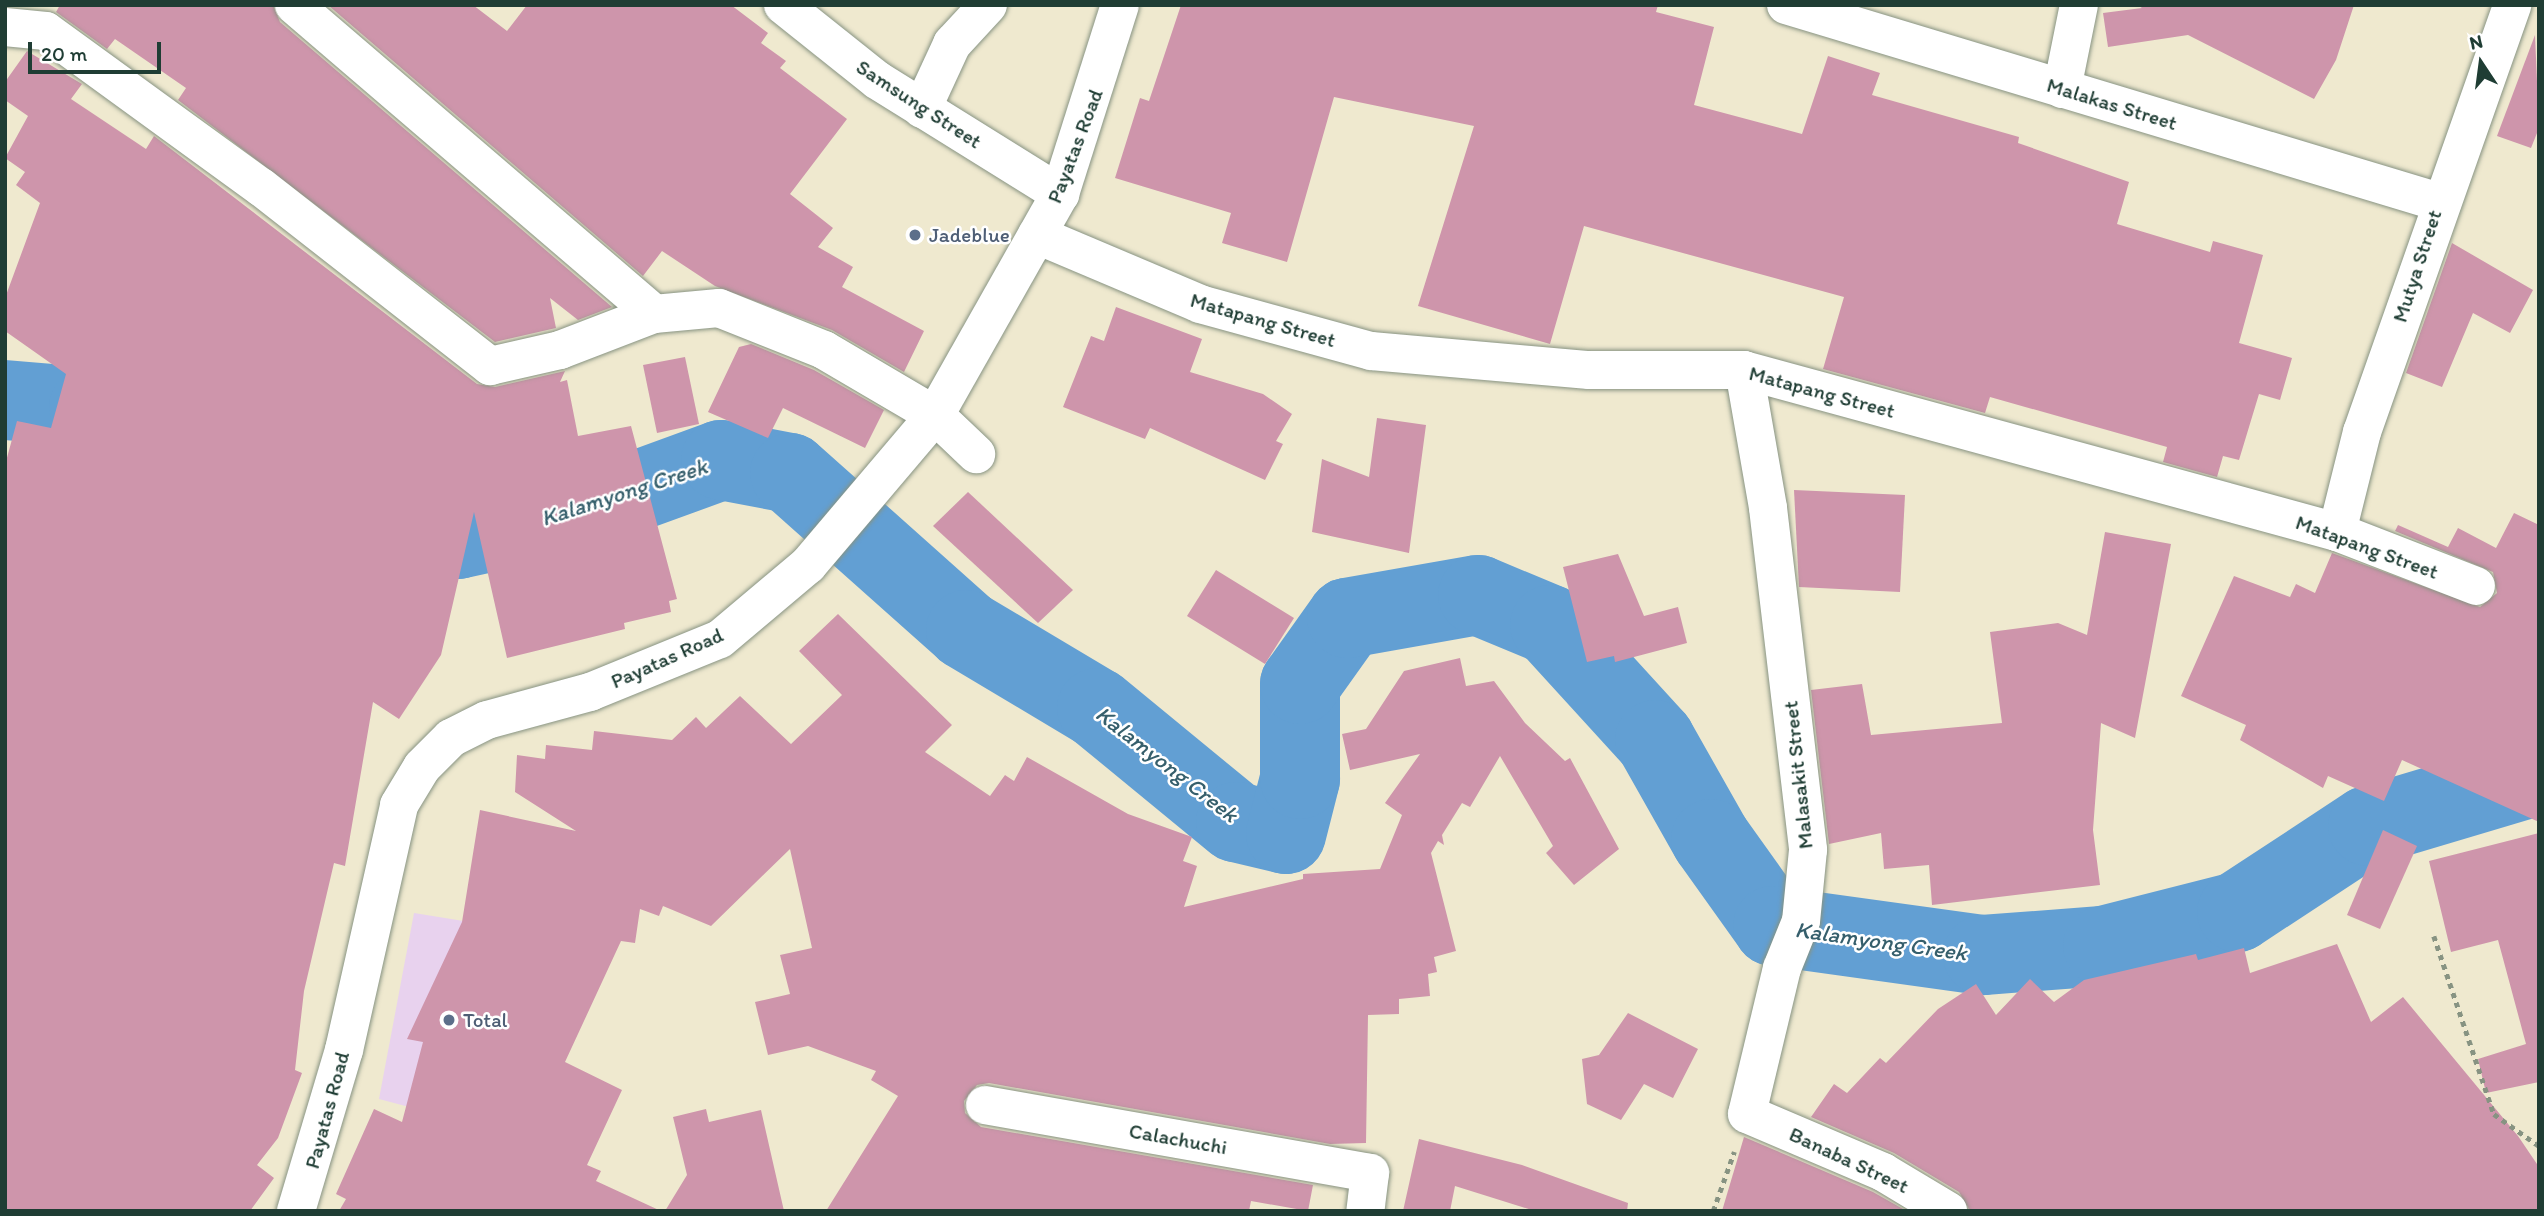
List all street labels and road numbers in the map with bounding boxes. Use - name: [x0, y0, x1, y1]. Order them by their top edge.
- street label: Samsung Street: [852, 54, 986, 154]
- street label: Malakas Street: [2044, 72, 2180, 136]
- street label: Payatas Road: [1042, 85, 1108, 207]
- street label: Mutya Street: [2387, 207, 2447, 325]
- street label: Matapang Street: [1188, 287, 1338, 353]
- street label: Matapang Street: [1746, 360, 1898, 424]
- street label: Matapang Street: [2292, 510, 2442, 584]
- street label: Payatas Road: [607, 622, 727, 694]
- street label: Malasakit Street: [1778, 700, 1818, 850]
- street label: Payatas Road: [299, 1049, 355, 1171]
- street label: Calachuchi: [1127, 1118, 1229, 1160]
- street label: Banaba Street: [1785, 1121, 1913, 1199]

